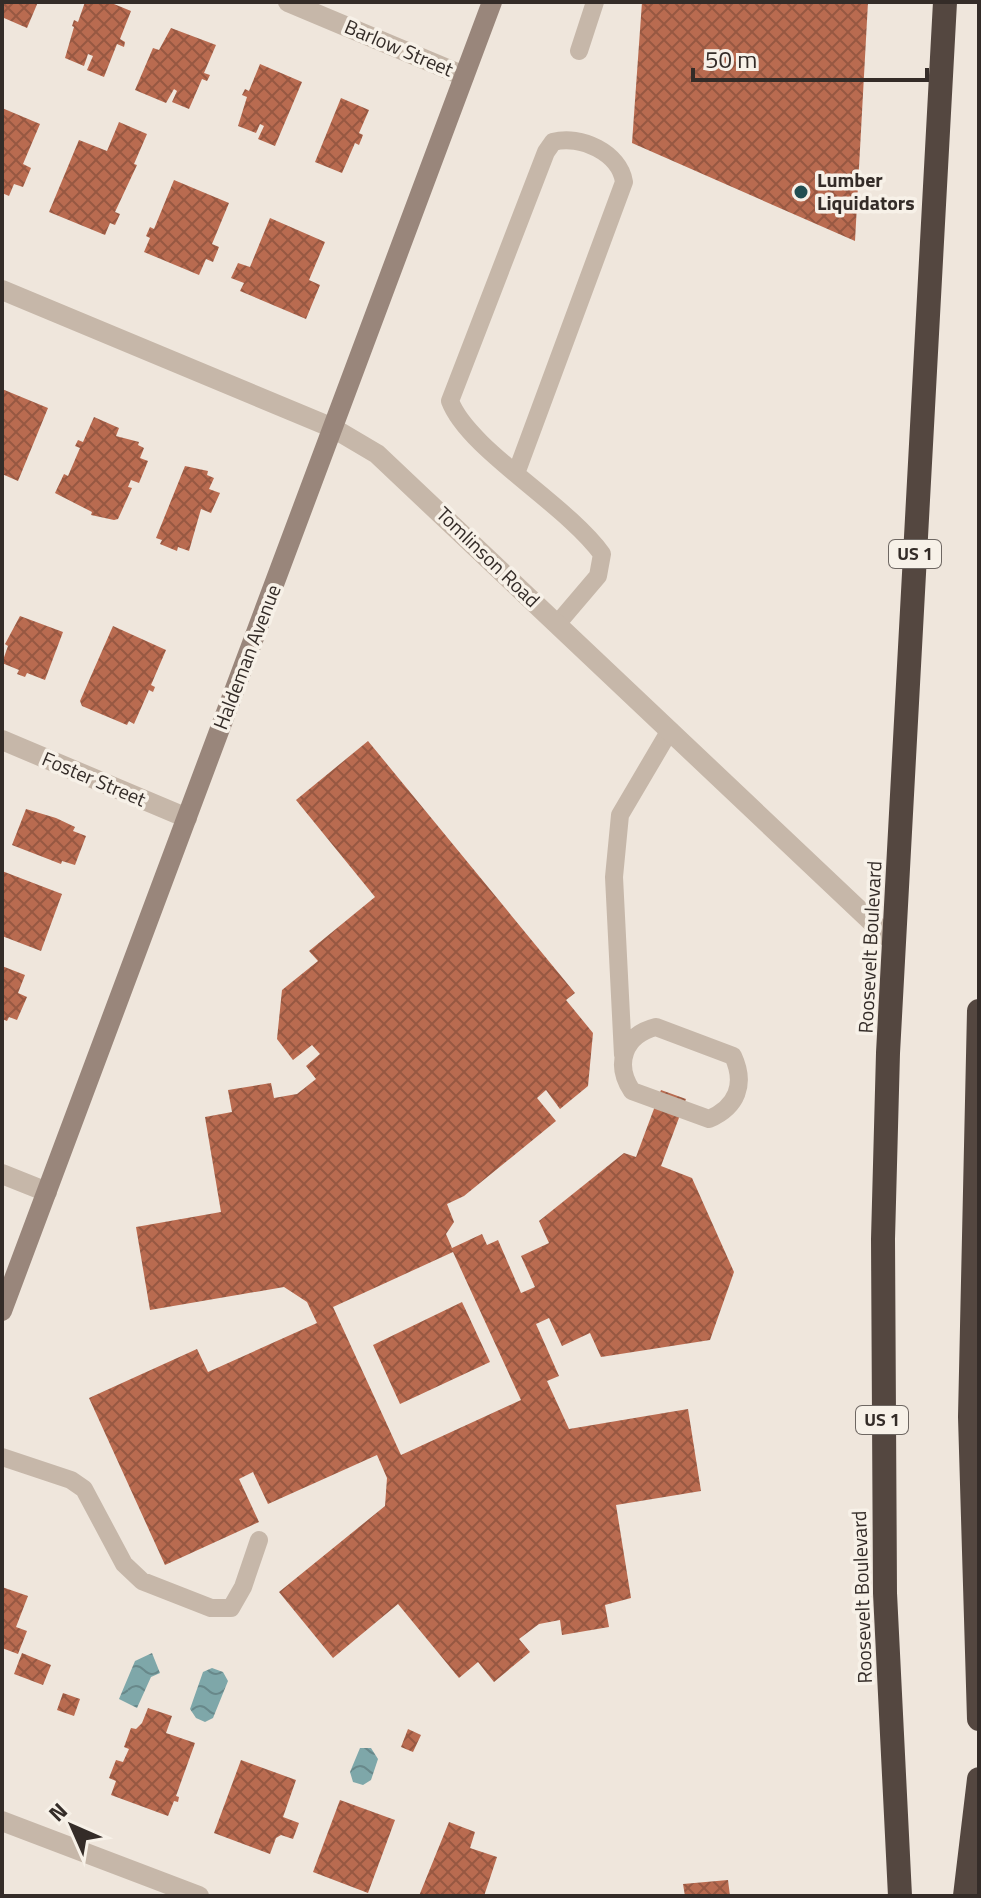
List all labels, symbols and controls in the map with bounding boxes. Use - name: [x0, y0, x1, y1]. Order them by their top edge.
- street label: Barlow Street: [340, 11, 458, 84]
- scale bar: [693, 32, 927, 82]
- text: 50 m: [705, 41, 757, 77]
- place label: Lumber Liquidators: [817, 164, 915, 218]
- marker: Lumber Liquidators: [792, 183, 810, 201]
- street label: Tomlinson Road: [429, 499, 547, 614]
- road number: US 1: [889, 540, 941, 568]
- street label: Haldeman Avenue: [205, 580, 288, 734]
- street label: Foster Street: [37, 743, 151, 814]
- street label: Roosevelt Boulevard: [849, 860, 890, 1034]
- road number: US 1: [856, 1406, 908, 1434]
- street label: Roosevelt Boulevard: [843, 1510, 880, 1684]
- north arrow: [32, 1786, 112, 1866]
- text: N: [40, 1794, 75, 1829]

